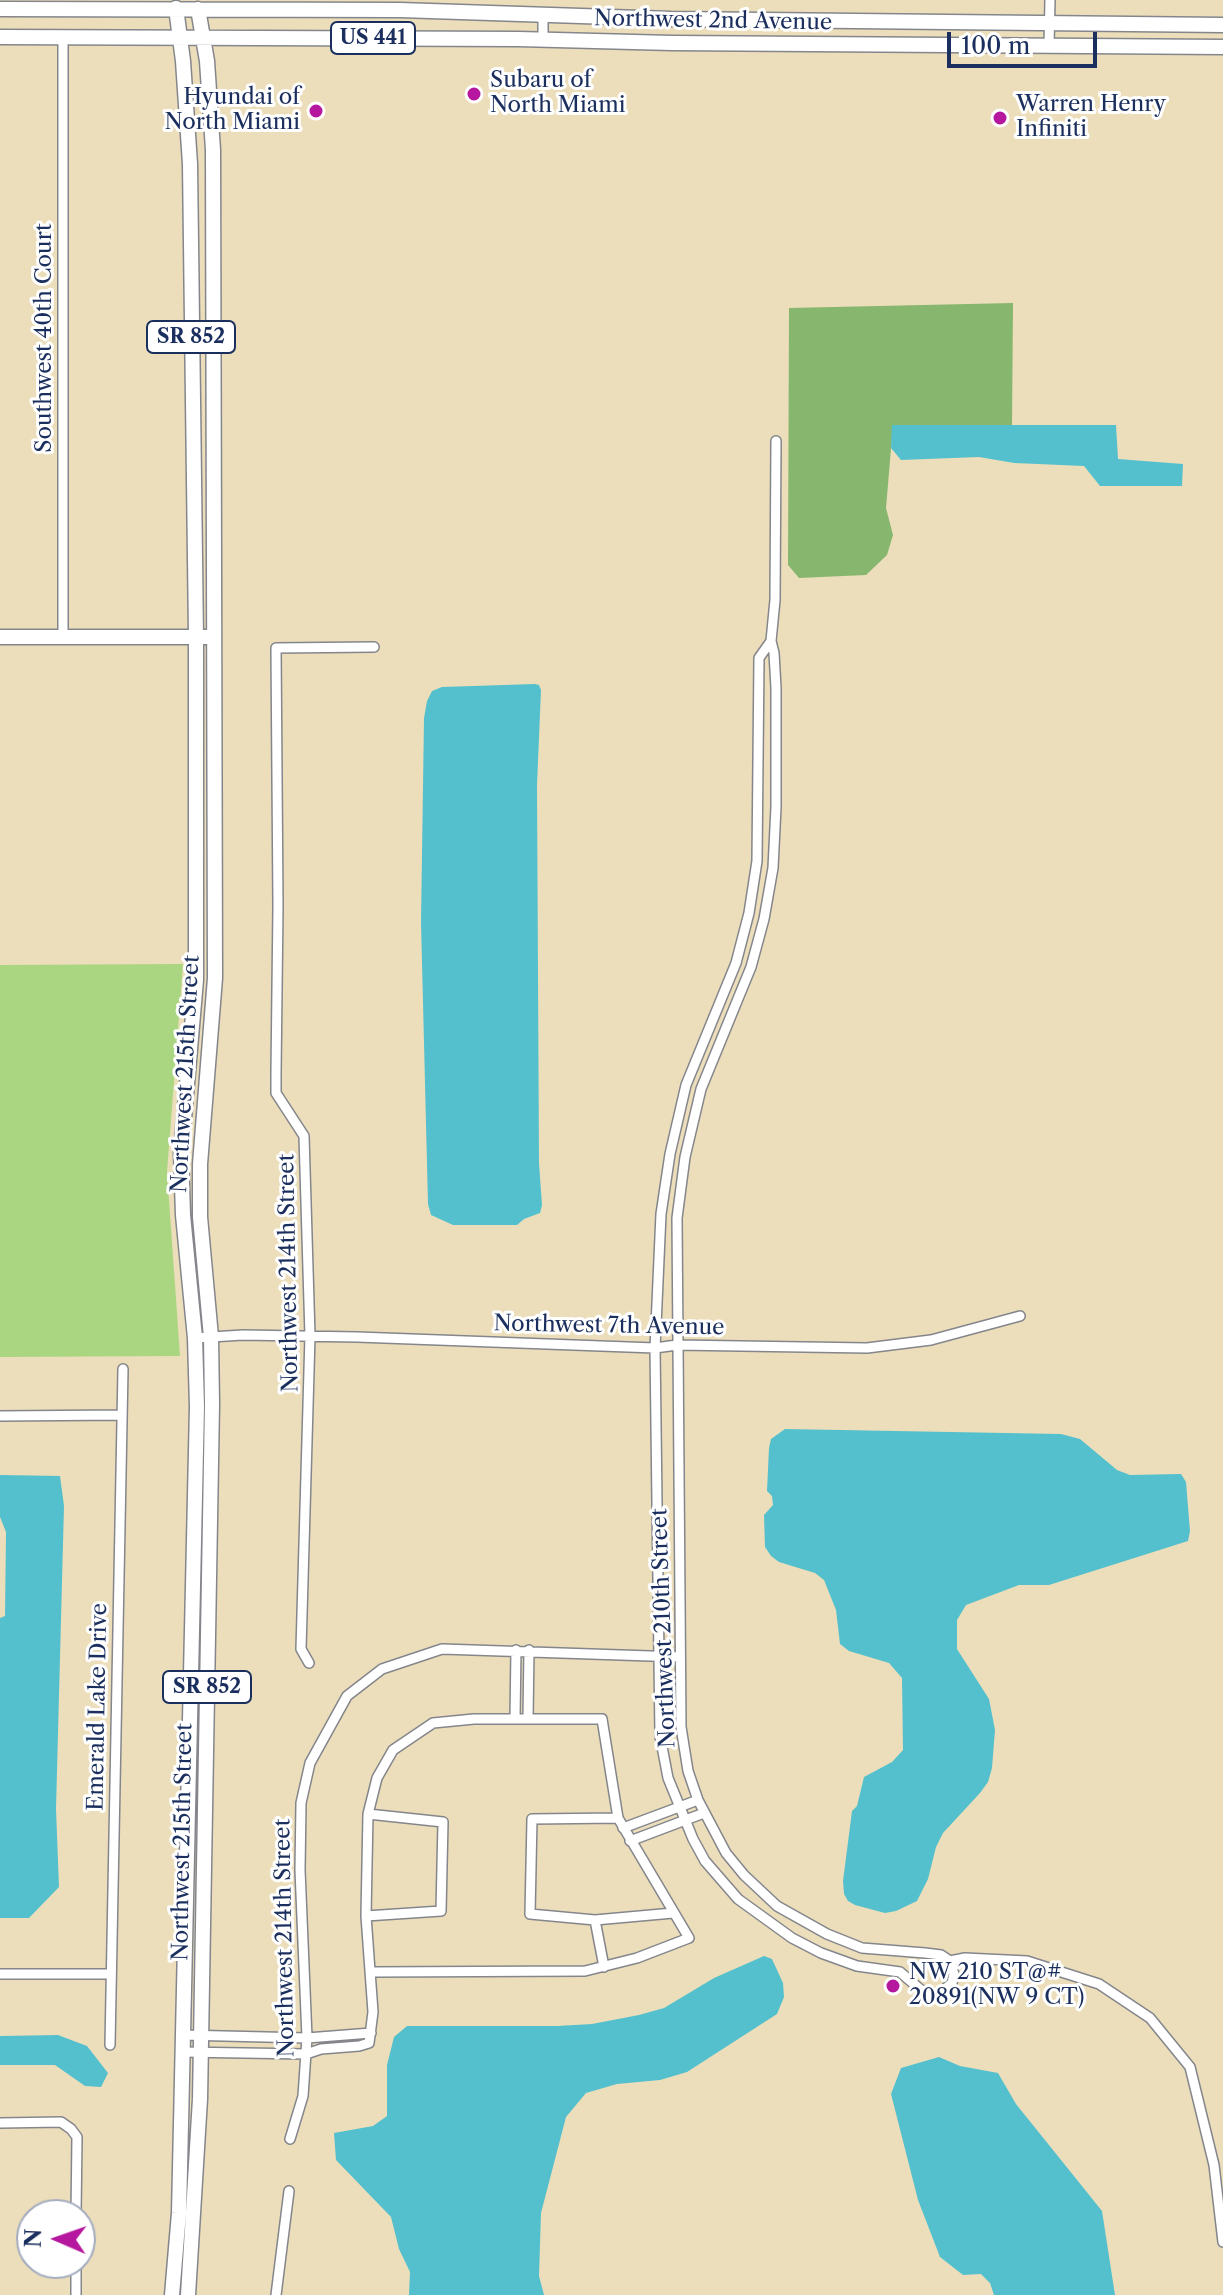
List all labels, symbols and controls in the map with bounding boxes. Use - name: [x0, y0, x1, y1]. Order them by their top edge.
- street label: Northwest 2nd Avenue: [594, 6, 832, 36]
- scale bar: [951, 16, 1101, 66]
- road number: US 441: [331, 22, 415, 54]
- text: 100 m: [961, 31, 1030, 60]
- place label: Subaru of North Miami: [490, 68, 625, 120]
- place label: Hyundai of North Miami: [165, 85, 300, 136]
- marker: Subaru of North Miami: [465, 85, 483, 103]
- place label: Warren Henry Infiniti: [1016, 92, 1166, 144]
- marker: Hyundai of North Miami: [307, 102, 325, 120]
- marker: Warren Henry Infiniti: [991, 109, 1009, 127]
- street label: Southwest 40th Court: [32, 223, 58, 453]
- road number: SR 852: [147, 321, 235, 353]
- street label: Northwest 215th Street: [167, 954, 205, 1194]
- street label: Northwest 214th Street: [274, 1153, 304, 1393]
- street label: Northwest 7th Avenue: [493, 1311, 725, 1341]
- street label: Northwest 210th Street: [647, 1508, 681, 1748]
- street label: Emerald Lake Drive: [83, 1603, 113, 1811]
- road number: SR 852: [163, 1671, 251, 1703]
- street label: Northwest 215th Street: [168, 1723, 198, 1961]
- street label: Northwest 214th Street: [270, 1818, 300, 2058]
- place label: NW 210 ST@# 20891(NW 9 CT): [909, 1960, 1084, 2012]
- marker: NW 210 ST@# 20891(NW 9 CT): [884, 1977, 902, 1995]
- north arrow: [16, 2199, 96, 2279]
- text: N: [20, 2228, 47, 2248]

